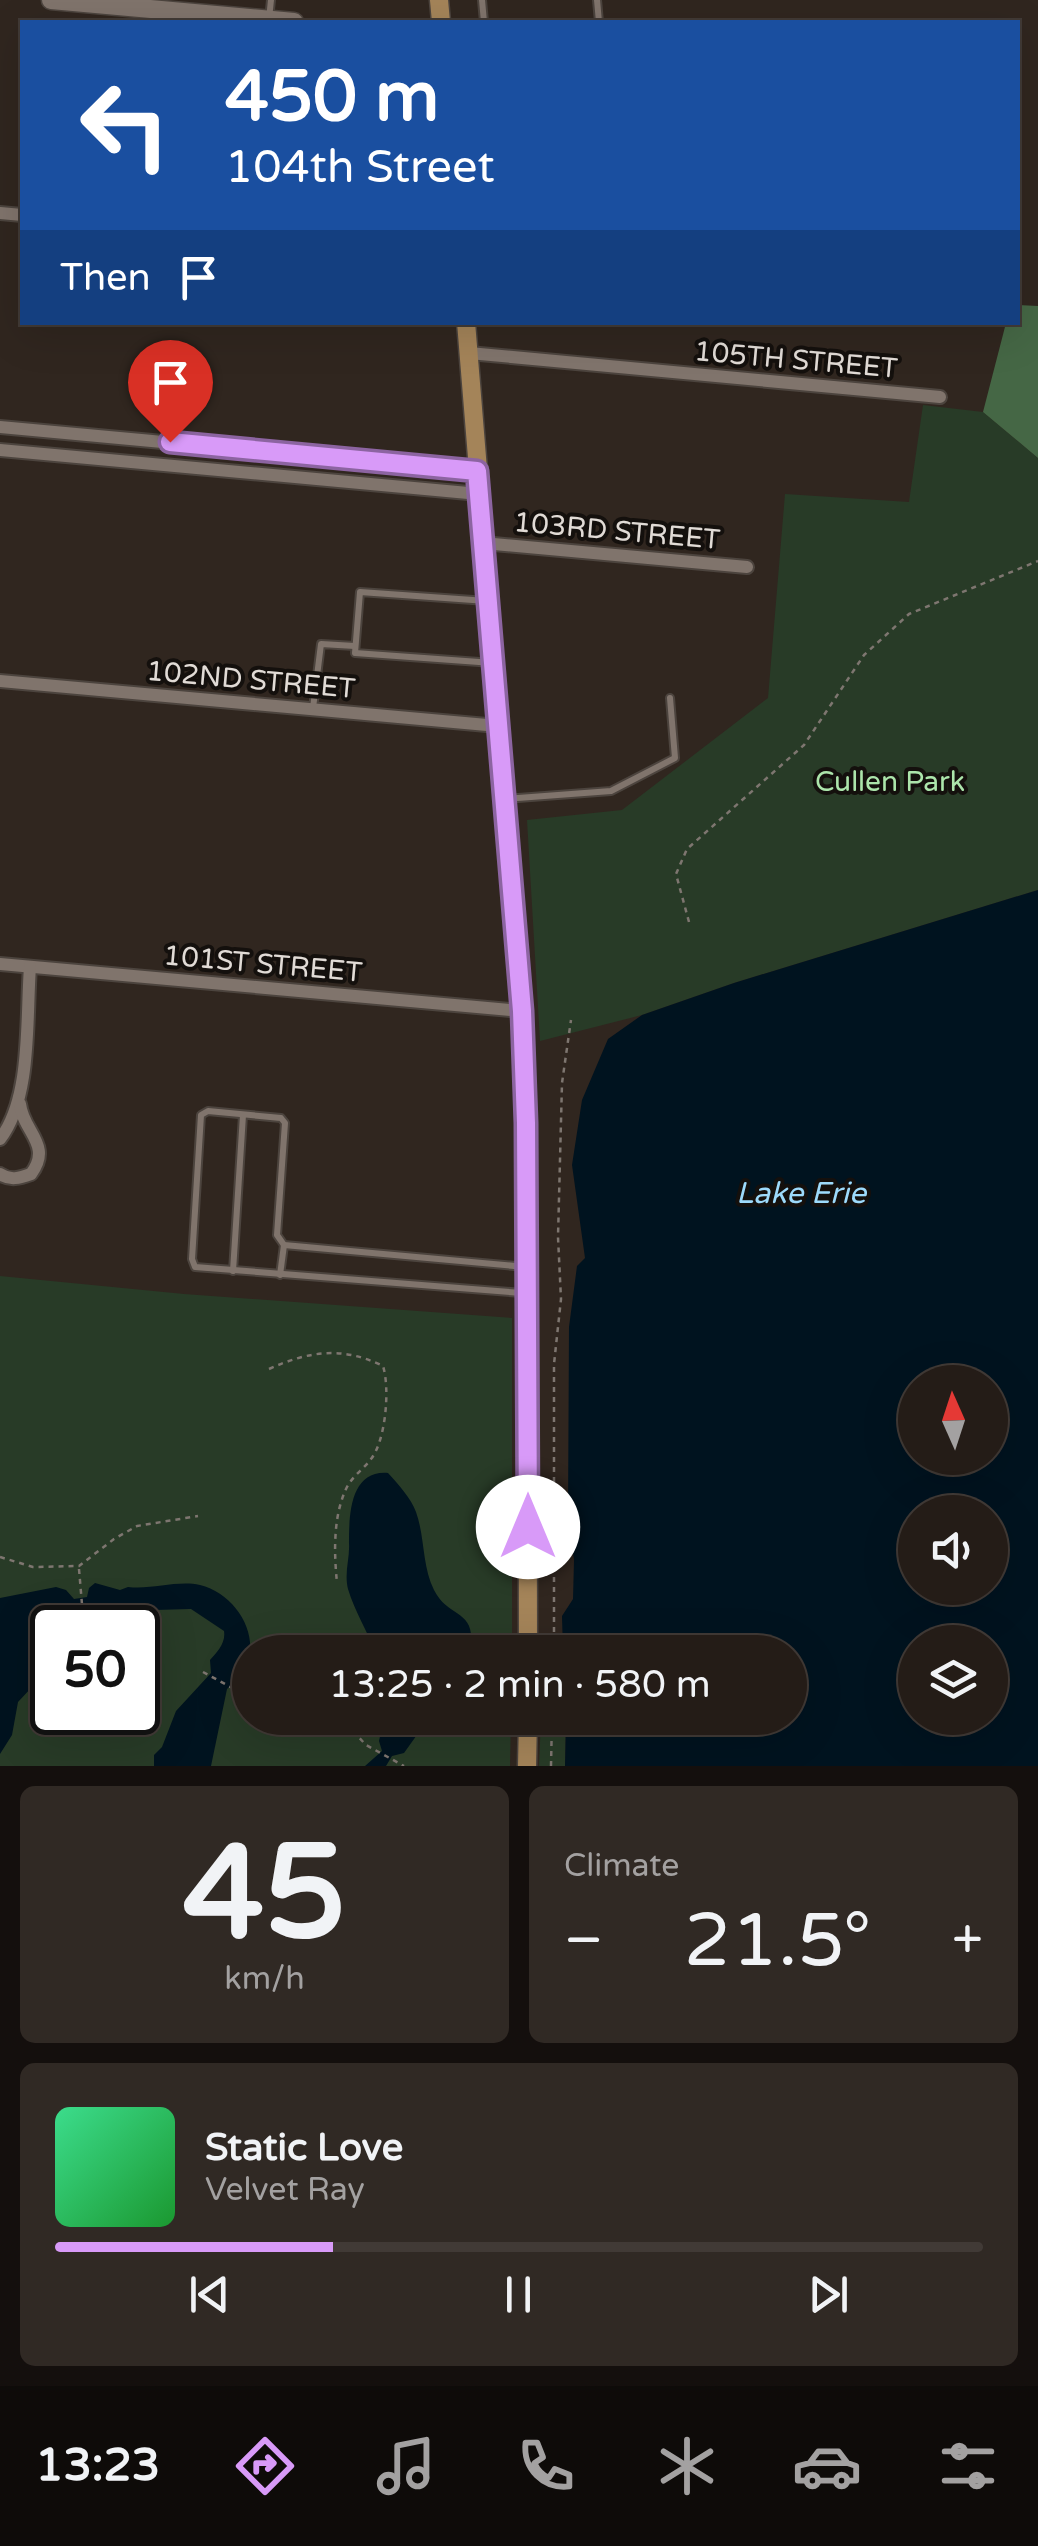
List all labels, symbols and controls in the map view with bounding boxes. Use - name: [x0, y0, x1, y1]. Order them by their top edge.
- text: 450 m: [225, 56, 439, 140]
- icon: left: [60, 60, 190, 190]
- text: 104th Street: [225, 141, 495, 195]
- icon: arrive: [171, 250, 226, 305]
- text: Then: [60, 255, 151, 301]
- street label: 105TH STREET: [693, 334, 899, 386]
- pin: [128, 340, 213, 443]
- icon: arrive: [143, 355, 198, 410]
- street label: 103RD STREET: [512, 505, 721, 557]
- street label: 102ND STREET: [145, 654, 357, 706]
- park label: Cullen Park: [815, 765, 965, 799]
- street label: 101ST STREET: [162, 938, 364, 990]
- water label: Lake Erie: [736, 1175, 868, 1212]
- north arrow: [898, 1365, 1008, 1475]
- map controls: [898, 1365, 1008, 1735]
- position arrow: [476, 1475, 580, 1579]
- button: sound: [898, 1495, 1008, 1605]
- speed limit sign: 50: [30, 1605, 160, 1735]
- button: layers: [898, 1625, 1008, 1735]
- text: 13:25 · 2 min · 580 m: [328, 1662, 711, 1708]
- text: 45: [183, 1817, 346, 1973]
- text: Climate: [564, 1847, 679, 1885]
- text: 21.5°: [684, 1896, 871, 1986]
- text: −: [564, 1908, 603, 1974]
- text: +: [952, 1908, 983, 1974]
- text: km/h: [224, 1960, 305, 1998]
- text: Static Love: [205, 2125, 403, 2171]
- text: Velvet Ray: [205, 2171, 365, 2209]
- icon: previous: [182, 2267, 237, 2322]
- icon: pause: [491, 2267, 546, 2322]
- icon: next: [801, 2267, 856, 2322]
- icon: directions: [230, 2431, 300, 2501]
- icon: music: [371, 2431, 441, 2501]
- icon: phone: [511, 2431, 581, 2501]
- icon: climate: [652, 2431, 722, 2501]
- icon: car: [792, 2431, 862, 2501]
- icon: filters: [933, 2431, 1003, 2501]
- text: 13:23: [35, 2439, 160, 2493]

